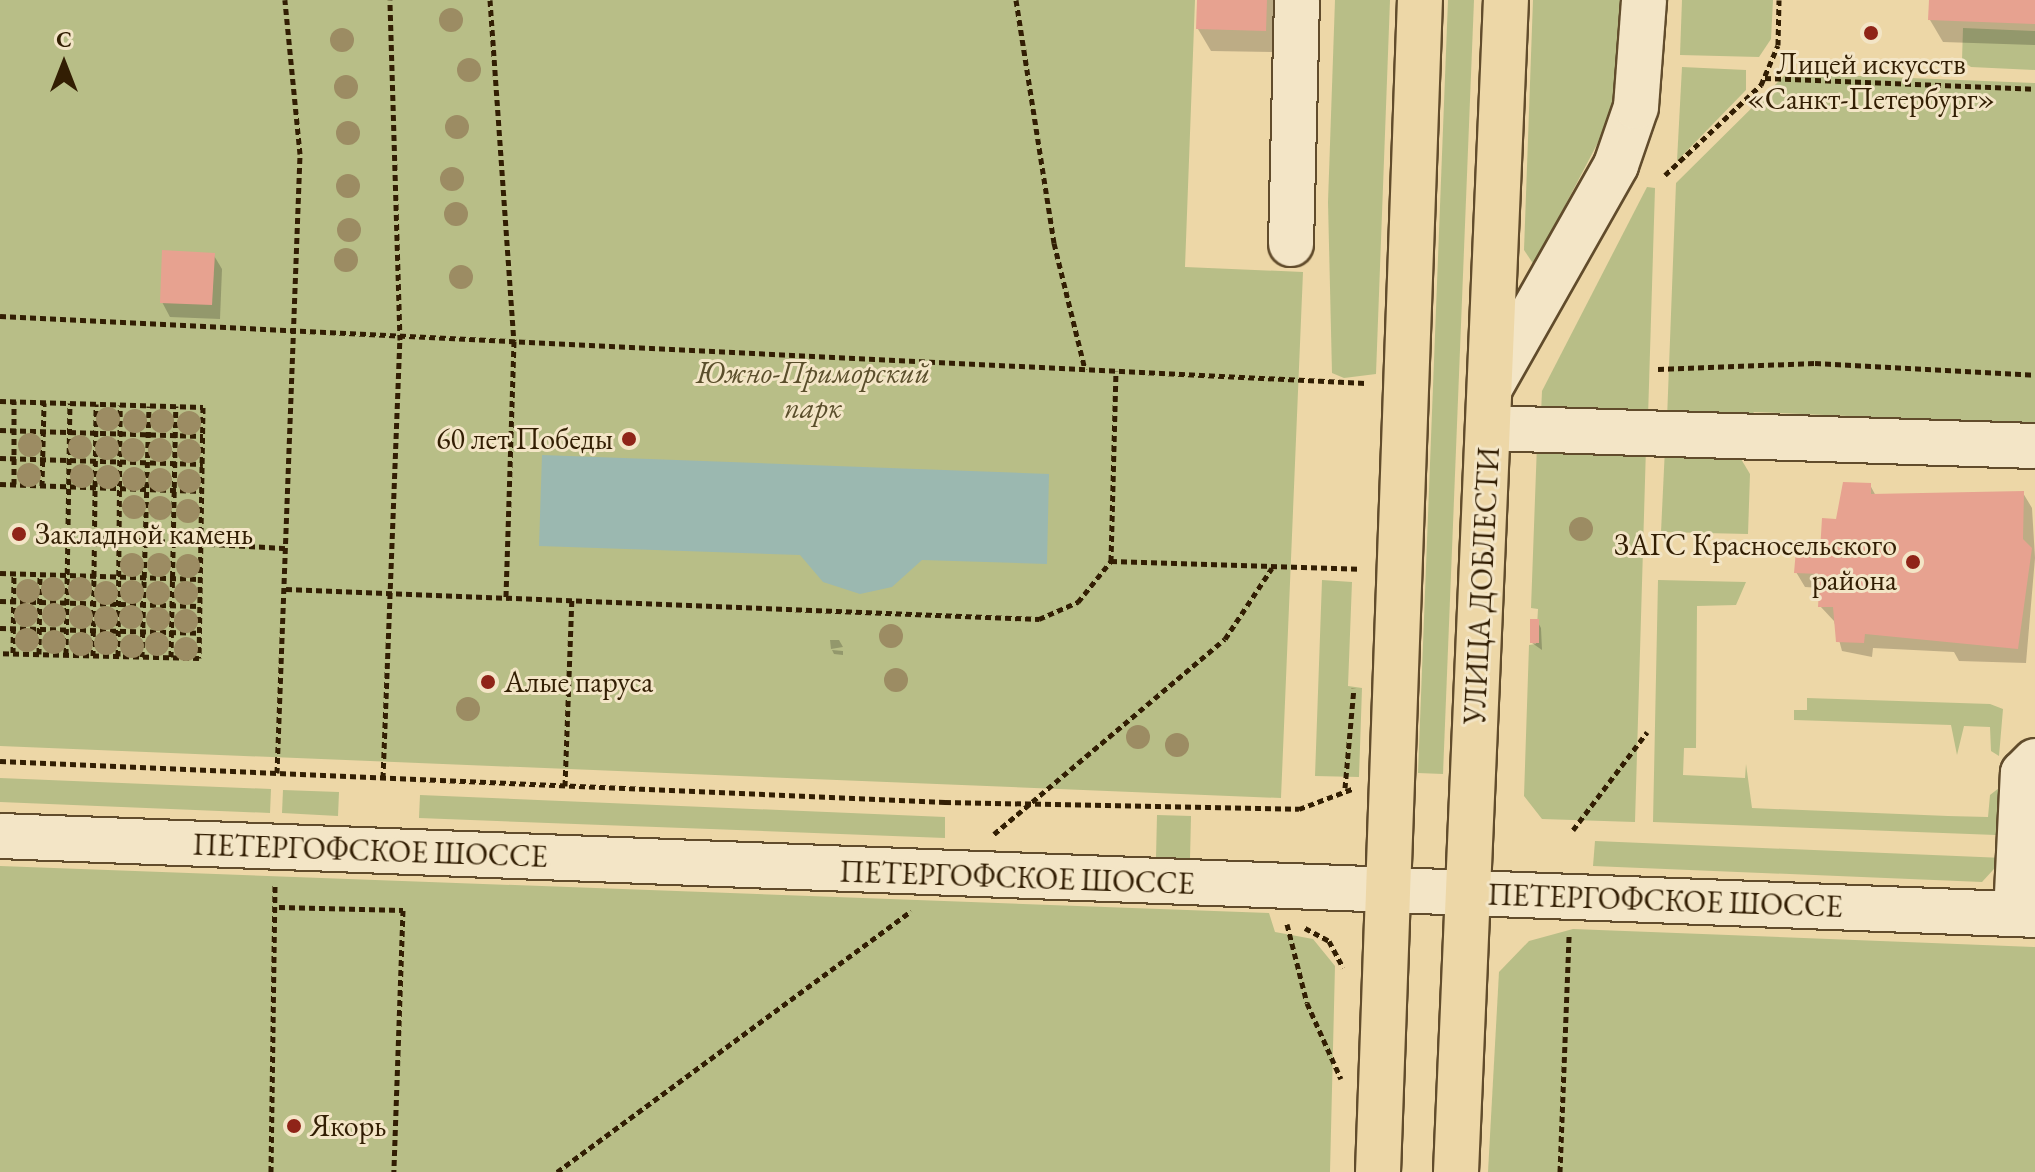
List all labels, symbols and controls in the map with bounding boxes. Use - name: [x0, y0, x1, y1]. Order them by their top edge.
- north arrow: [24, 24, 104, 104]
- marker: Лицей искусств «Санкт-Петербург»: [1862, 24, 1880, 42]
- text: С: [56, 25, 72, 54]
- place label: Лицей искусств «Санкт-Петербург»: [1747, 46, 1995, 116]
- park label: Южно-Приморский парк: [696, 355, 930, 426]
- place label: 60 лет Победы: [436, 421, 613, 457]
- marker: 60 лет Победы: [620, 430, 638, 448]
- street label: УЛИЦА ДОБЛЕСТИ: [1457, 447, 1507, 725]
- place label: Закладной камень: [35, 516, 253, 552]
- marker: Закладной камень: [10, 525, 28, 543]
- place label: ЗАГС Красносельского района: [1614, 527, 1897, 598]
- marker: ЗАГС Красносельского района: [1904, 553, 1922, 571]
- place label: Алые паруса: [504, 664, 653, 700]
- marker: Алые паруса: [479, 673, 497, 691]
- street label: ПЕТЕРГОФСКОЕ ШОССЕ: [192, 827, 548, 875]
- street label: ПЕТЕРГОФСКОЕ ШОССЕ: [839, 854, 1195, 902]
- street label: ПЕТЕРГОФСКОЕ ШОССЕ: [1487, 877, 1843, 925]
- place label: Якорь: [310, 1108, 386, 1144]
- marker: Якорь: [285, 1117, 303, 1135]

